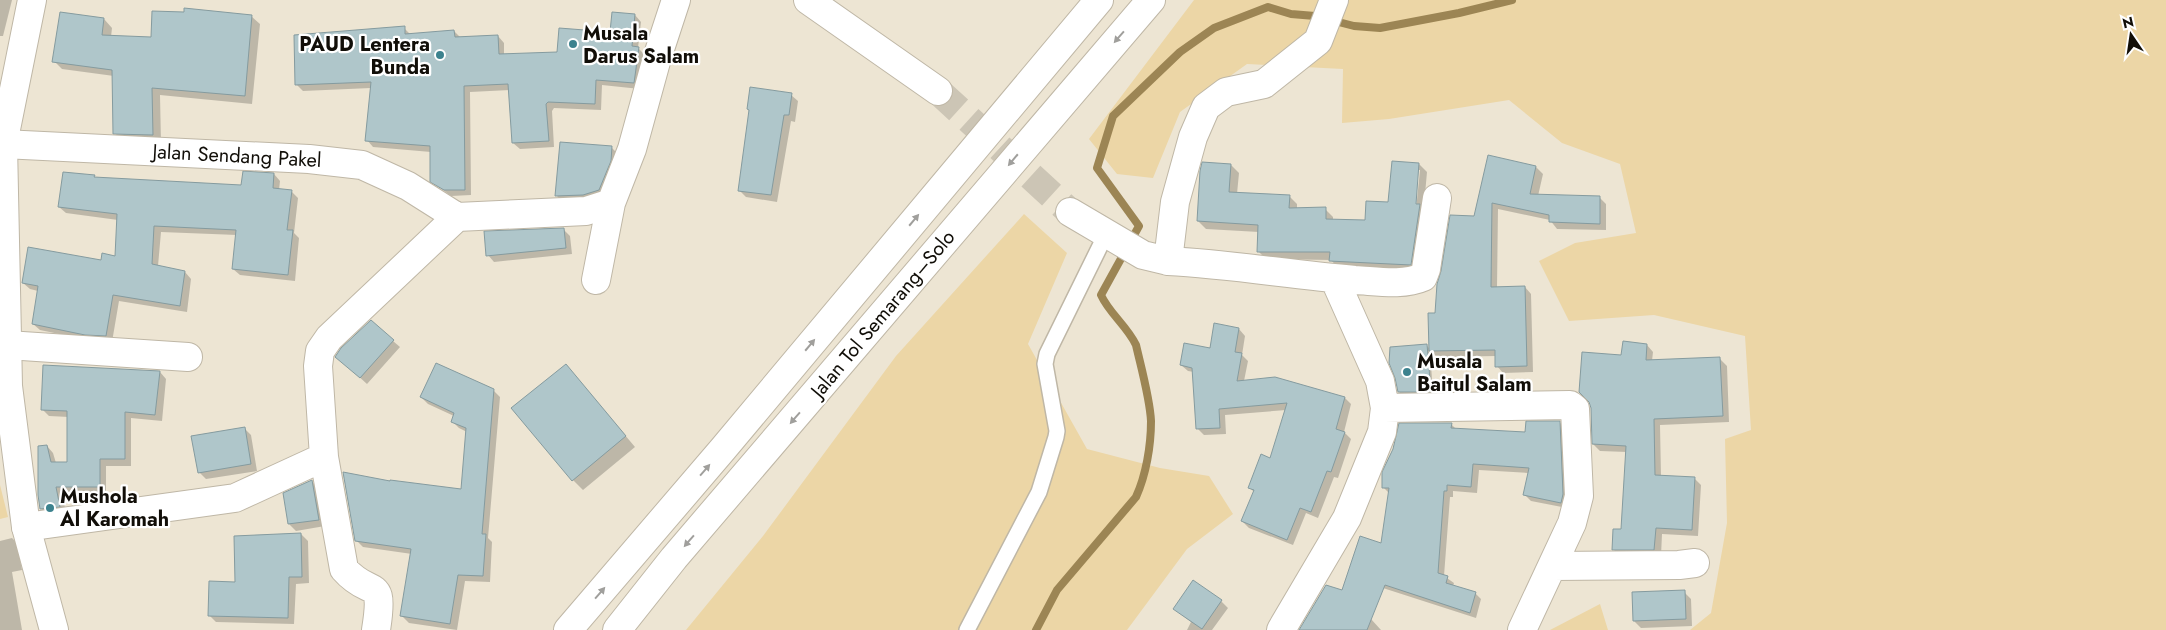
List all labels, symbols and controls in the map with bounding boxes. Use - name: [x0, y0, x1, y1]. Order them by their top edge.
- north arrow: [2106, 10, 2156, 60]
- text: N: [2120, 11, 2136, 33]
- place label: Musala Darus Salam: [583, 19, 699, 71]
- place label: PAUD Lentera Bunda: [299, 30, 430, 82]
- one-way arrow: [1113, 30, 1124, 43]
- marker: Musala Darus Salam: [567, 38, 579, 50]
- marker: PAUD Lentera Bunda: [434, 49, 446, 61]
- street label: Jalan Sendang Pakel: [149, 137, 322, 175]
- one-way arrow: [1007, 153, 1018, 166]
- one-way arrow: [908, 215, 920, 227]
- street label: Jalan Tol Semarang–Solo: [802, 224, 962, 406]
- one-way arrow: [804, 339, 815, 352]
- place label: Musala Baitul Salam: [1417, 347, 1532, 399]
- marker: Musala Baitul Salam: [1401, 366, 1413, 378]
- one-way arrow: [789, 411, 800, 424]
- one-way arrow: [700, 463, 711, 476]
- place label: Mushola Al Karomah: [59, 482, 169, 534]
- marker: Mushola Al Karomah: [44, 502, 56, 514]
- one-way arrow: [683, 534, 694, 547]
- one-way arrow: [594, 587, 605, 600]

